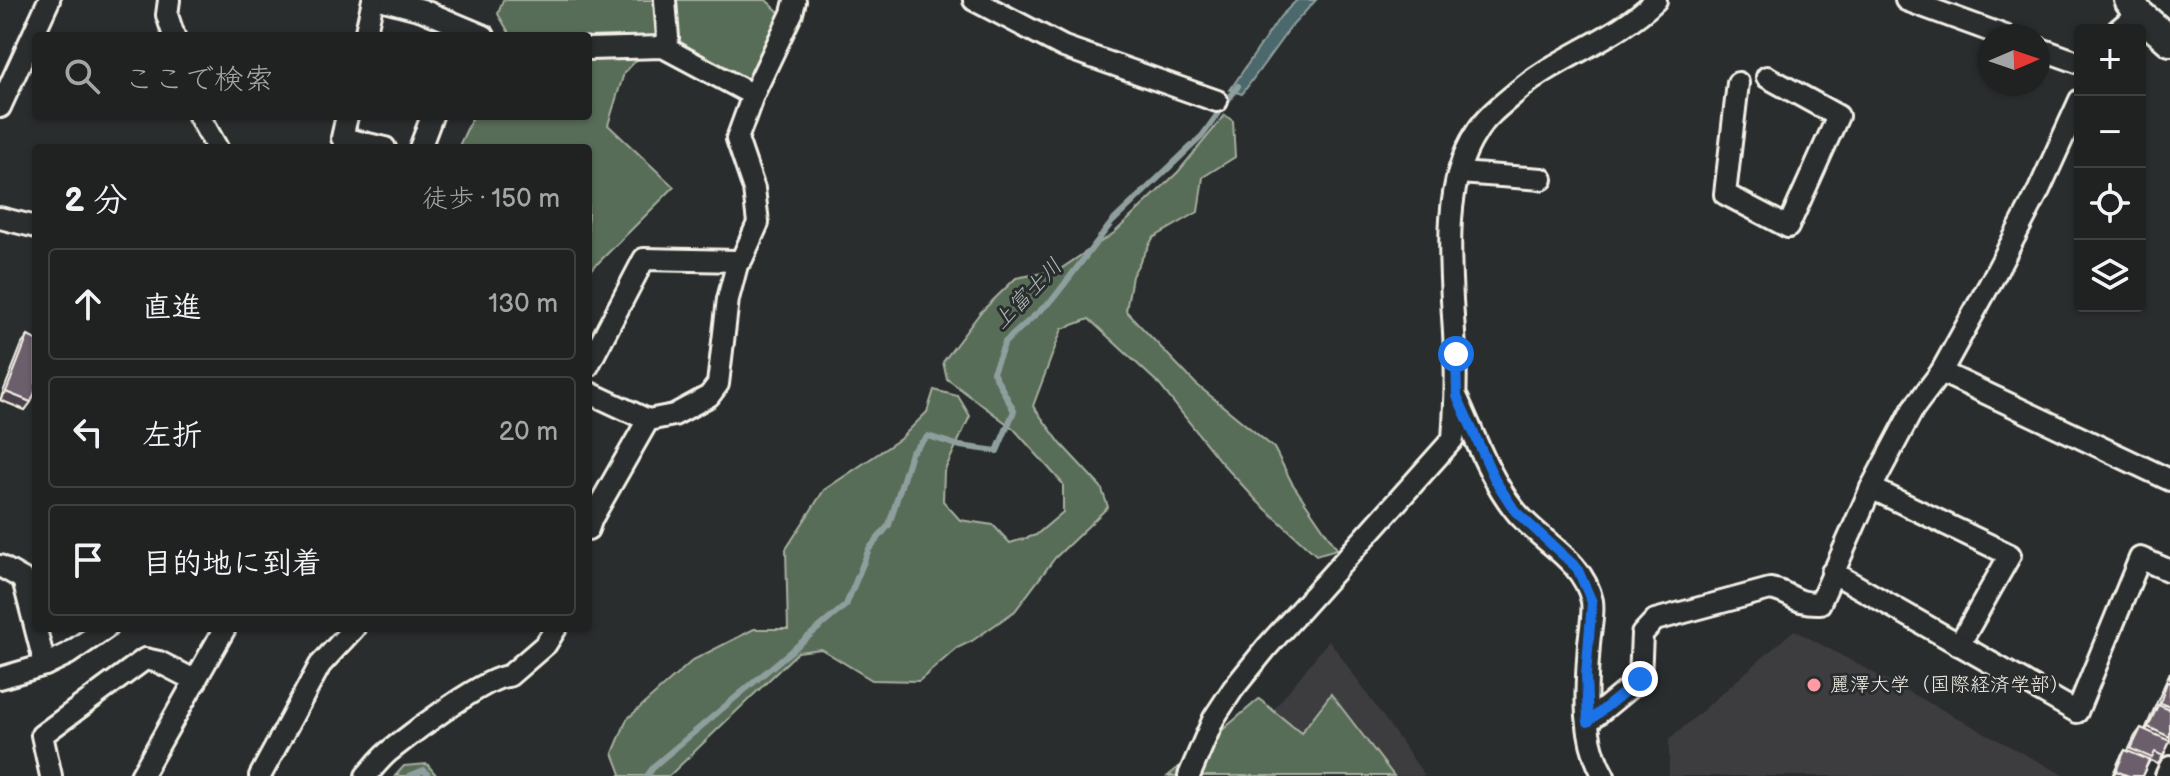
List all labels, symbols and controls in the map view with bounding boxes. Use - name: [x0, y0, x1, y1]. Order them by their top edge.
- north arrow: [1978, 24, 2050, 96]
- map controls: [2074, 24, 2146, 312]
- button: +: [2074, 24, 2146, 96]
- search box: [32, 32, 592, 120]
- icon: search: [60, 54, 104, 98]
- text: ここで検索: [124, 62, 274, 98]
- button: −: [2074, 96, 2146, 168]
- button: locate: [2074, 168, 2146, 240]
- text: 2 分: [64, 180, 128, 221]
- text: 徒歩 · 150 m: [422, 184, 560, 215]
- button: layers: [2074, 240, 2146, 312]
- water label: 上富士川: [988, 253, 1068, 335]
- icon: ahead: [66, 282, 110, 326]
- text: 130 m: [488, 289, 558, 320]
- text: 直進: [142, 290, 202, 326]
- route start: [1438, 336, 1474, 372]
- icon: left: [66, 410, 110, 454]
- text: 20 m: [499, 417, 558, 448]
- text: 左折: [142, 418, 202, 454]
- icon: arrive: [66, 538, 110, 582]
- text: 目的地に到着: [142, 546, 322, 582]
- route end: [1622, 661, 1658, 697]
- place label: 麗澤大学（国際経済学部）: [1830, 673, 2070, 697]
- marker: 麗澤大学（国際経済学部）: [1805, 676, 1823, 694]

